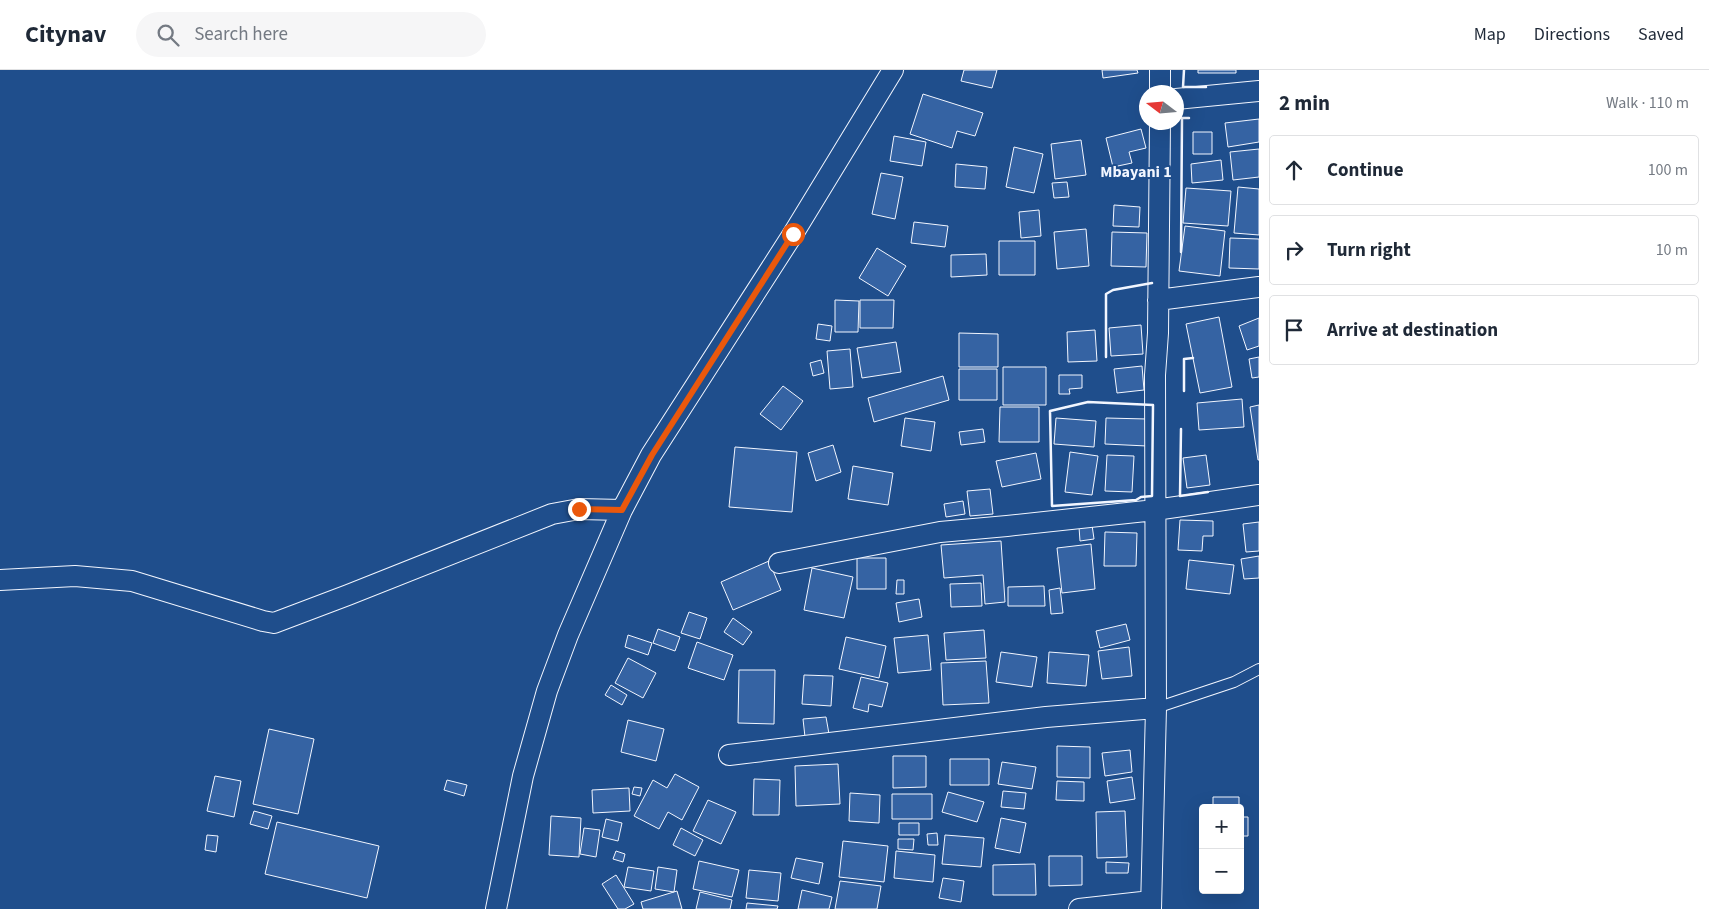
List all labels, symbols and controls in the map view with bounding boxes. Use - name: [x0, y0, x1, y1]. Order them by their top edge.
- search box: [136, 12, 486, 57]
- text: Citynav: [25, 17, 106, 52]
- icon: search: [154, 21, 182, 49]
- text: Search here: [194, 21, 288, 48]
- text: Map: [1474, 22, 1506, 47]
- text: Directions: [1534, 22, 1610, 47]
- text: Saved: [1638, 22, 1684, 47]
- north arrow: [1139, 85, 1184, 130]
- text: 2 min: [1279, 88, 1330, 118]
- text: Walk · 110 m: [1606, 92, 1689, 114]
- icon: ahead: [1280, 156, 1308, 184]
- text: Continue: [1327, 157, 1404, 184]
- text: 100 m: [1648, 159, 1688, 181]
- district label: Mbayani 1: [1100, 161, 1172, 183]
- route start: [782, 223, 805, 246]
- icon: right: [1280, 236, 1308, 264]
- text: Turn right: [1327, 237, 1411, 264]
- text: 10 m: [1656, 239, 1688, 261]
- icon: arrive: [1280, 316, 1308, 344]
- text: Arrive at destination: [1327, 317, 1498, 344]
- route end: [568, 498, 591, 521]
- map controls: [1199, 804, 1244, 894]
- button: +: [1199, 804, 1244, 849]
- button: −: [1199, 849, 1244, 894]

